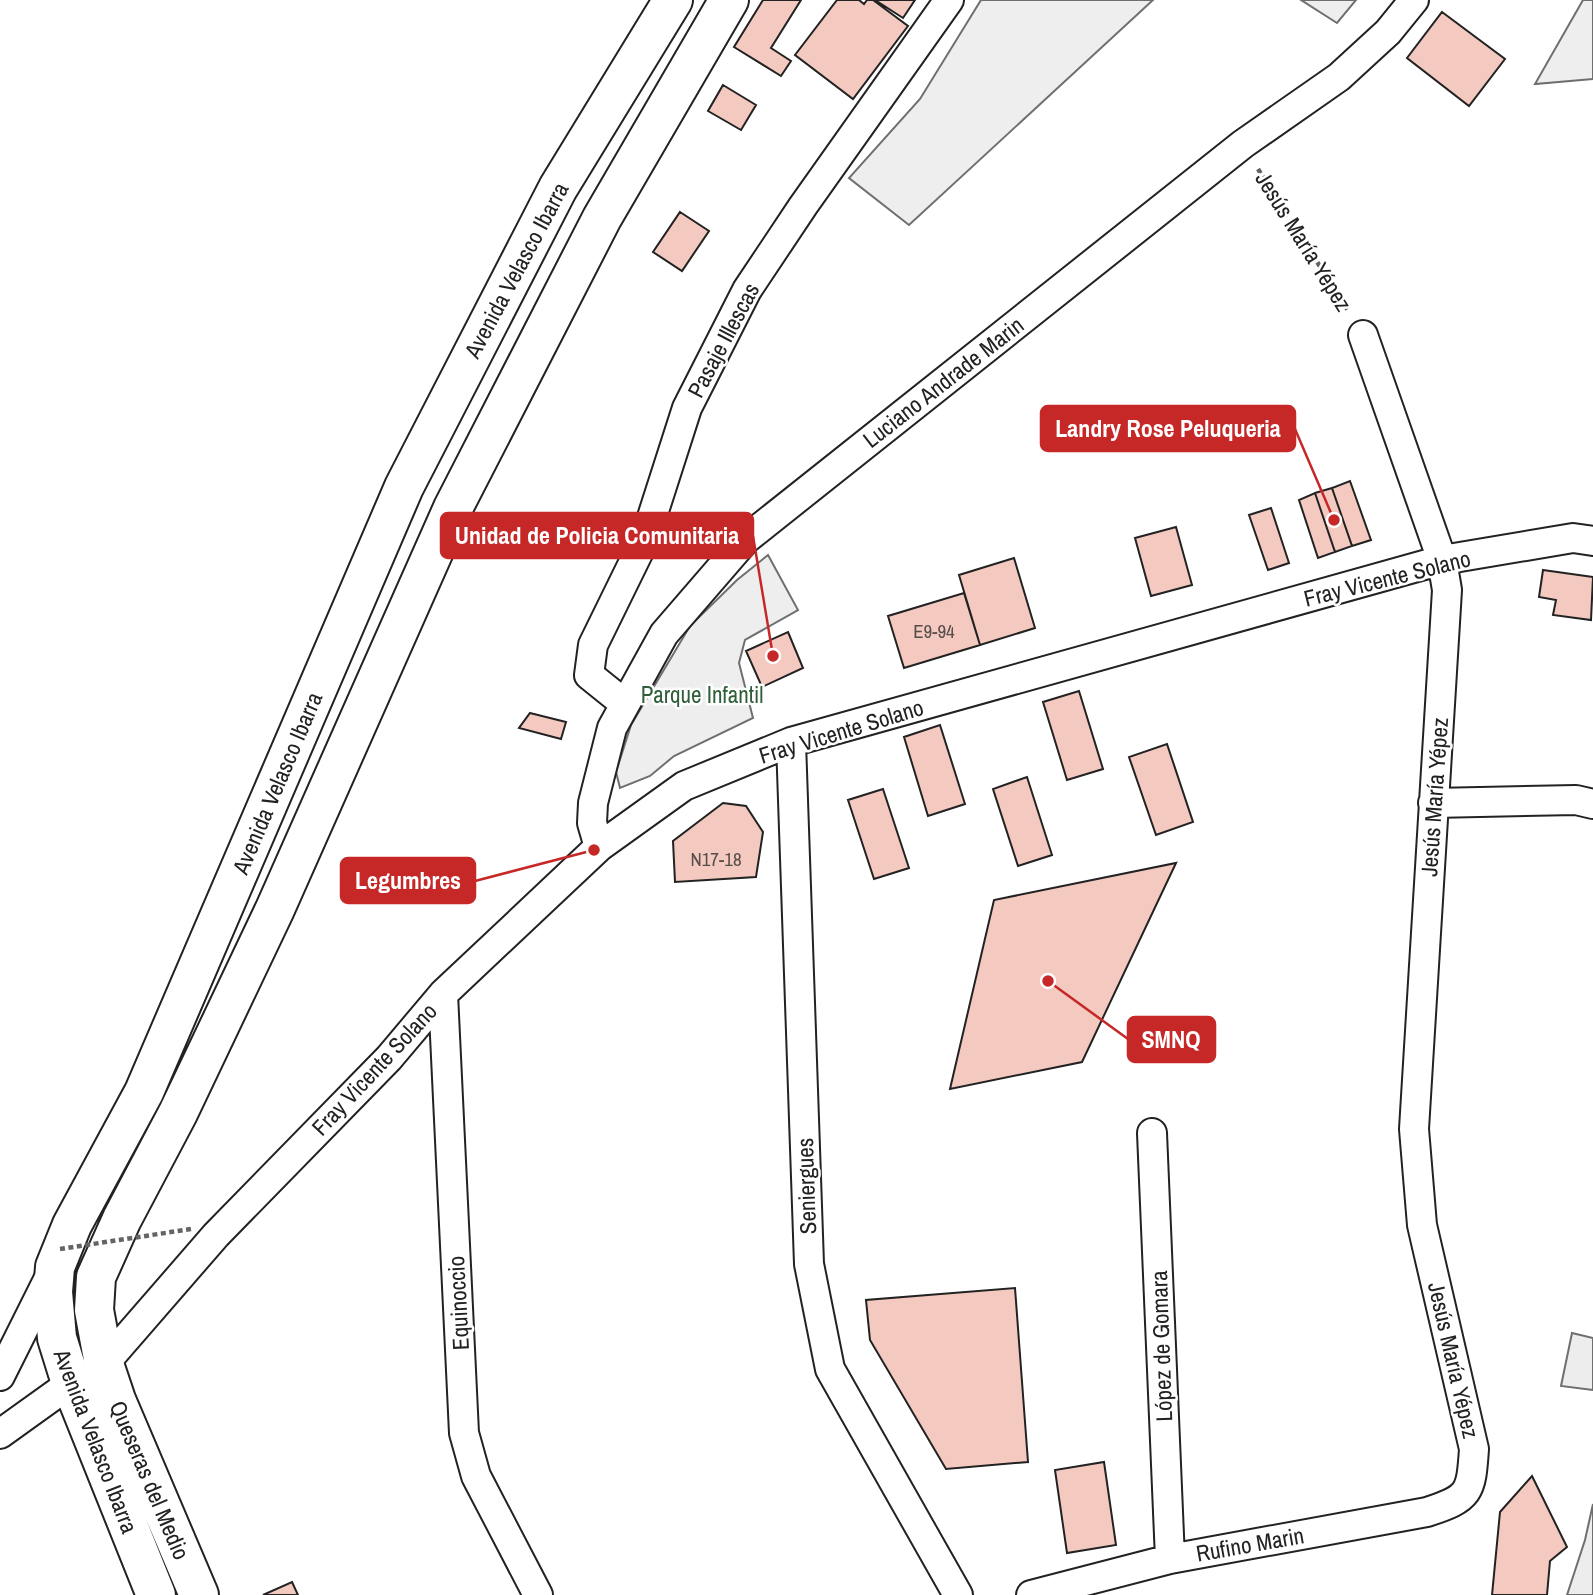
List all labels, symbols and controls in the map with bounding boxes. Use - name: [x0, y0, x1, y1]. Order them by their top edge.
- street label: Jesús María Yépez: [1249, 165, 1359, 317]
- street label: Avenida Velasco Ibarra: [456, 176, 576, 364]
- street label: Pasaje Illescas: [680, 277, 766, 403]
- street label: Luciano Andrade Marin: [856, 309, 1030, 455]
- callout: Landry Rose Peluqueria: [1041, 406, 1295, 451]
- text: Landry Rose Peluqueria: [1055, 412, 1281, 444]
- callout: Unidad de Policia Comunitaria: [441, 513, 753, 558]
- text: Unidad de Policia Comunitaria: [455, 519, 739, 551]
- street label: Fray Vicente Solano: [1300, 542, 1474, 614]
- house number: E9-94: [913, 618, 955, 644]
- park label: Parque Infantil: [641, 679, 763, 710]
- street label: Avenida Velasco Ibarra: [224, 687, 330, 880]
- street label: Fray Vicente Solano: [755, 691, 927, 771]
- street label: Jesús María Yépez: [1413, 716, 1455, 878]
- house number: N17-18: [690, 846, 742, 872]
- callout: Legumbres: [341, 858, 475, 903]
- text: Legumbres: [355, 864, 461, 896]
- street label: Fray Vicente Solano: [304, 996, 444, 1142]
- callout: SMNQ: [1128, 1017, 1215, 1062]
- text: SMNQ: [1141, 1023, 1201, 1055]
- street label: Seniergues: [789, 1137, 823, 1235]
- street label: Equinoccio: [440, 1255, 476, 1351]
- street label: López de Gomara: [1143, 1270, 1179, 1422]
- street label: Jesús María Yépez: [1421, 1279, 1487, 1441]
- street label: Avenida Velasco Ibarra: [46, 1344, 146, 1538]
- street label: Queseras del Medio: [103, 1396, 197, 1564]
- street label: Rufino Marin: [1194, 1519, 1306, 1569]

